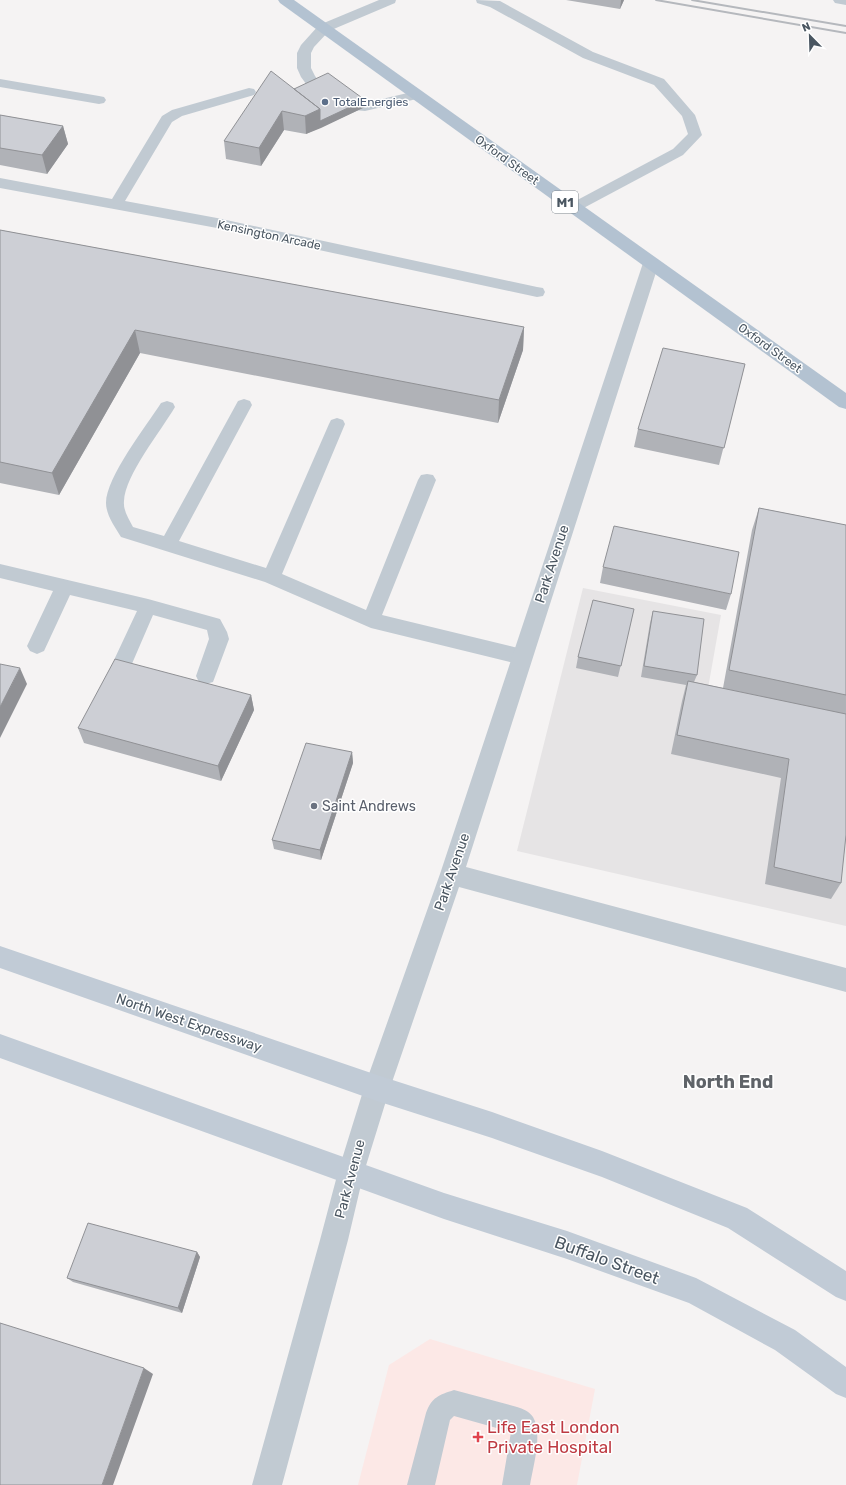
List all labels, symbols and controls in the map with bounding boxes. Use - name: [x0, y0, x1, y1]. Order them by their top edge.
- north arrow: [790, 16, 830, 56]
- text: N: [800, 20, 813, 35]
- place label: TotalEnergies: [333, 95, 408, 109]
- marker: TotalEnergies: [320, 97, 330, 107]
- street label: Oxford Street: [472, 132, 542, 188]
- road number: M1: [552, 191, 578, 213]
- street label: Kensington Arcade: [216, 217, 322, 253]
- street label: Oxford Street: [735, 320, 805, 376]
- street label: Park Avenue: [531, 523, 573, 605]
- place label: Saint Andrews: [322, 798, 416, 815]
- marker: Saint Andrews: [309, 801, 319, 811]
- street label: Park Avenue: [431, 831, 473, 913]
- street label: North West Expressway: [114, 990, 264, 1056]
- district label: North End: [683, 1071, 773, 1093]
- street label: Park Avenue: [331, 1137, 369, 1220]
- street label: Buffalo Street: [552, 1232, 662, 1288]
- place label: Life East London Private Hospital: [487, 1417, 620, 1457]
- marker: Life East London Private Hospital: [472, 1431, 484, 1443]

